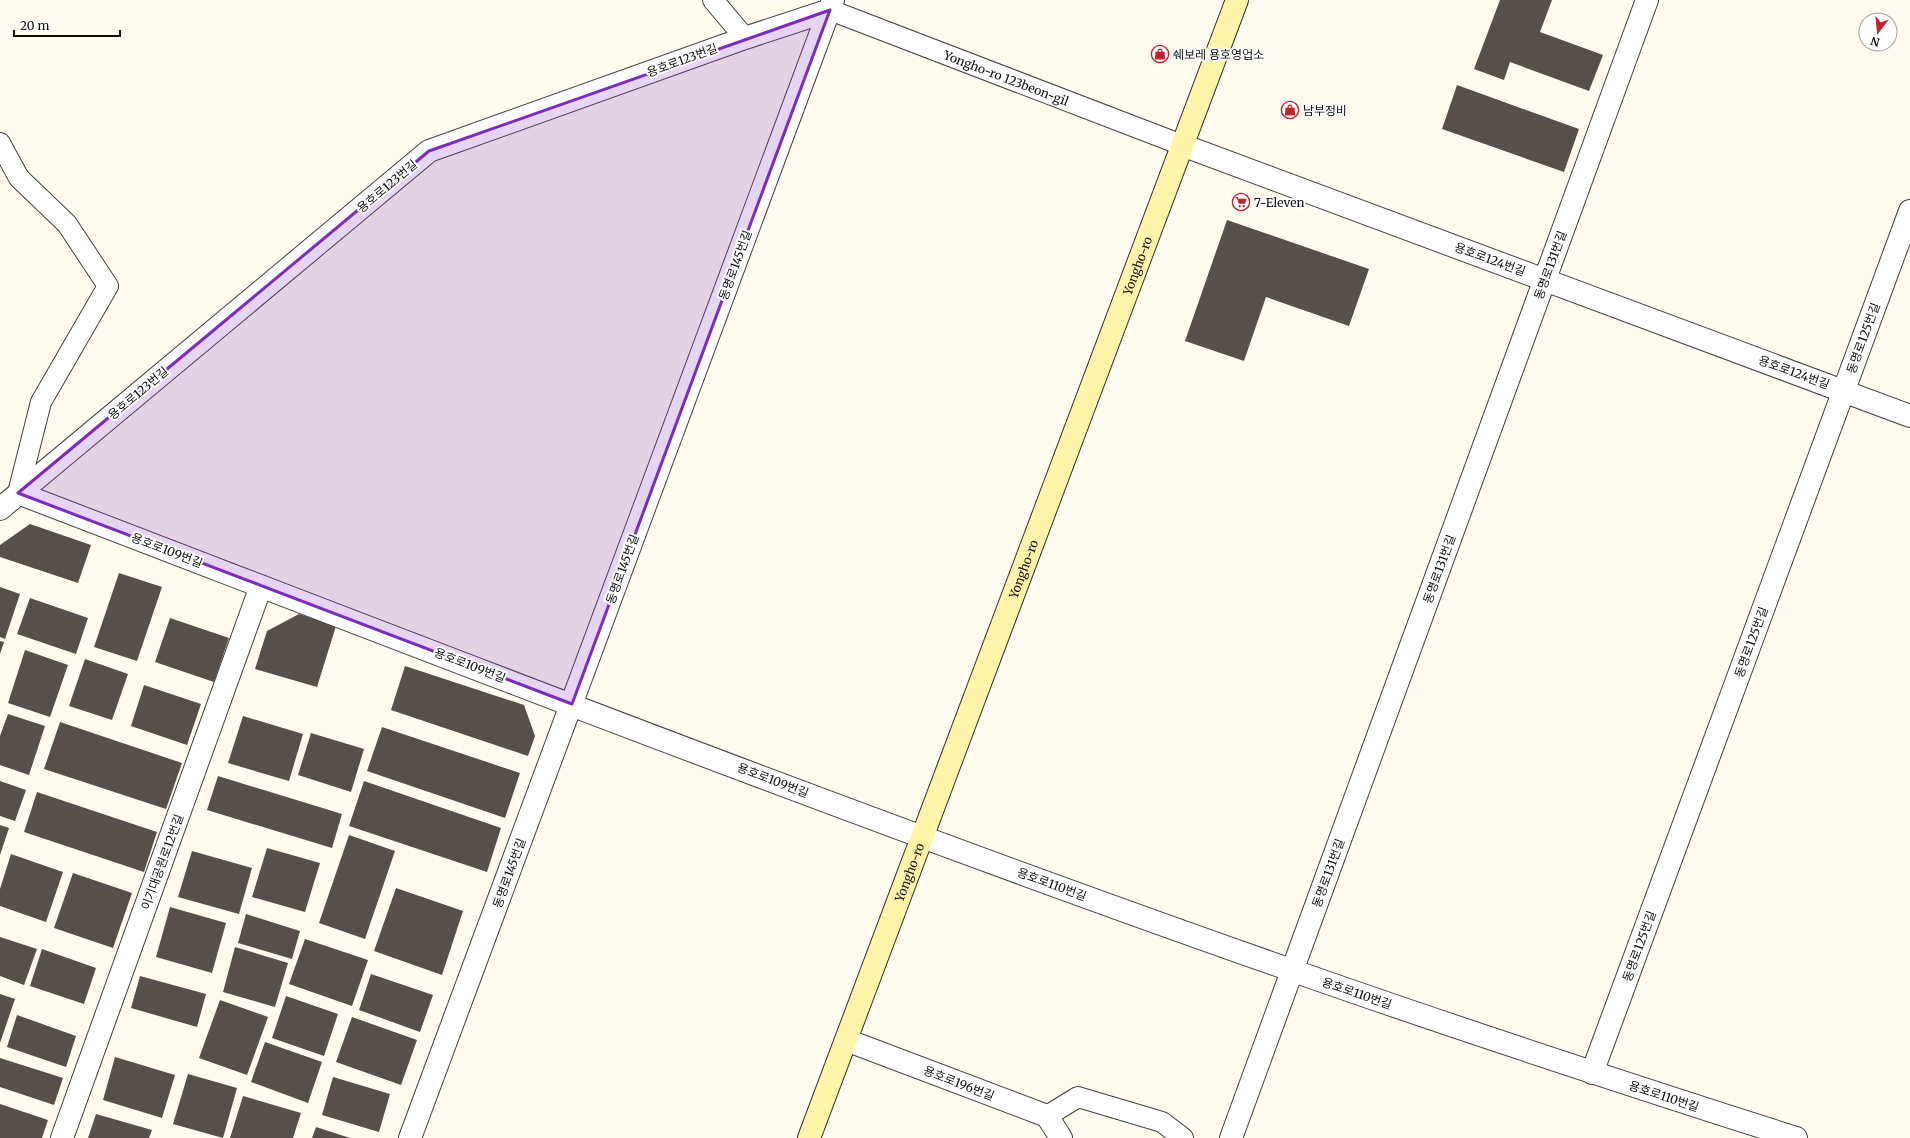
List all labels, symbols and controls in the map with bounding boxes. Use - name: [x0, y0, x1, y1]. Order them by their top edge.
- scale bar: [14, 12, 120, 38]
- north arrow: [1858, 12, 1898, 52]
- text: 20 m: [20, 18, 49, 33]
- text: N: [1869, 34, 1881, 50]
- street label: 용호로123번길: [645, 40, 719, 80]
- shop icon: 쉐보레 용호영업소: [1150, 44, 1170, 64]
- street label: Yongho-ro 123beon-gil: [941, 47, 1071, 109]
- place label: 쉐보레 용호영업소: [1173, 47, 1264, 62]
- shop icon: 남부정비: [1280, 100, 1300, 120]
- place label: 남부정비: [1303, 103, 1347, 118]
- street label: 용호로123번길: [354, 156, 420, 216]
- supermarket icon: 7-Eleven: [1231, 192, 1251, 212]
- place label: 7-Eleven: [1254, 195, 1304, 210]
- street label: 동명로145번길: [715, 228, 755, 302]
- street label: 동명로131번길: [1531, 229, 1569, 301]
- street label: Yongho-ro: [1119, 234, 1155, 298]
- street label: 용호로124번길: [1452, 239, 1528, 279]
- street label: 동명로125번길: [1843, 301, 1883, 375]
- street label: 용호로124번길: [1756, 352, 1832, 392]
- street label: 용호로123번길: [105, 363, 171, 423]
- street label: 용호로109번길: [129, 530, 205, 570]
- street label: 동명로145번길: [602, 532, 642, 606]
- street label: 동명로131번길: [1420, 533, 1458, 605]
- street label: Yongho-ro: [1005, 538, 1041, 601]
- street label: 동명로125번길: [1731, 605, 1771, 679]
- street label: 용호로109번길: [432, 645, 508, 685]
- street label: 용호로109번길: [735, 760, 811, 800]
- street label: 이기대공원로12번길: [138, 812, 186, 912]
- street label: 동명로145번길: [489, 836, 529, 910]
- street label: 동명로131번길: [1309, 837, 1347, 909]
- street label: Yongho-ro: [891, 841, 927, 905]
- street label: 용호로110번길: [1015, 864, 1089, 904]
- street label: 동명로125번길: [1619, 909, 1659, 983]
- street label: 용호로110번길: [1320, 974, 1394, 1012]
- street label: 용호로196번길: [922, 1063, 996, 1103]
- street label: 용호로110번길: [1627, 1078, 1701, 1114]

